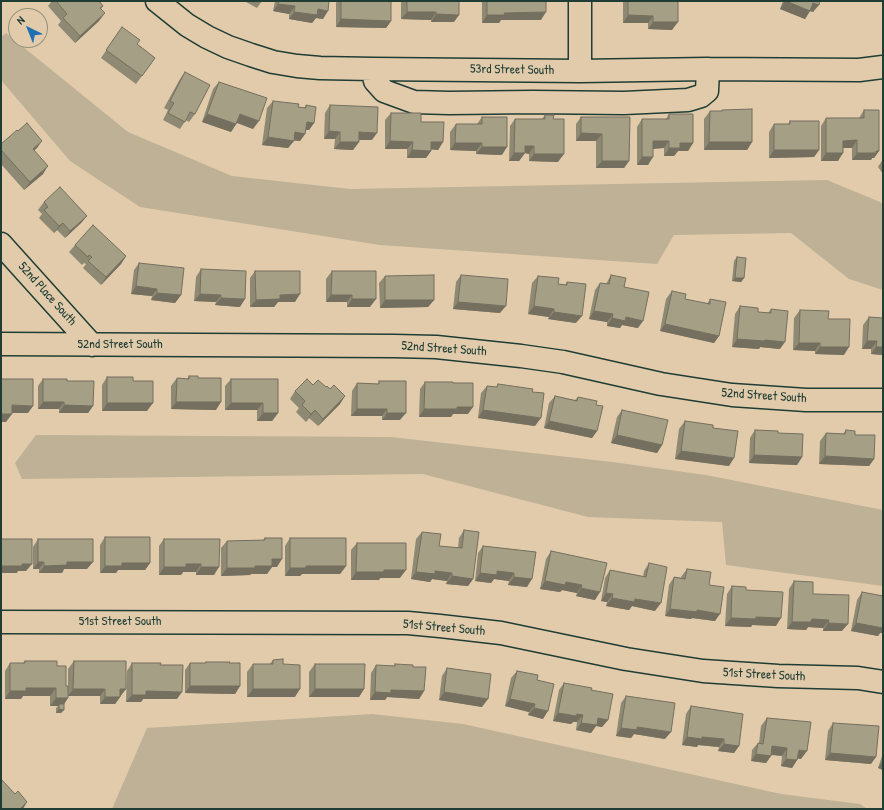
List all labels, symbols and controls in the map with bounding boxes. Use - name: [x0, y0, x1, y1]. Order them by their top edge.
- north arrow: [8, 8, 48, 48]
- text: N: [14, 13, 27, 27]
- street label: 53rd Street South: [470, 61, 554, 79]
- street label: 52nd Place South: [14, 259, 80, 329]
- street label: 52nd Street South: [77, 337, 163, 353]
- street label: 52nd Street South: [401, 338, 487, 360]
- street label: 52nd Street South: [721, 385, 807, 407]
- street label: 51st Street South: [79, 614, 161, 630]
- street label: 51st Street South: [402, 617, 486, 639]
- street label: 51st Street South: [723, 665, 805, 685]

